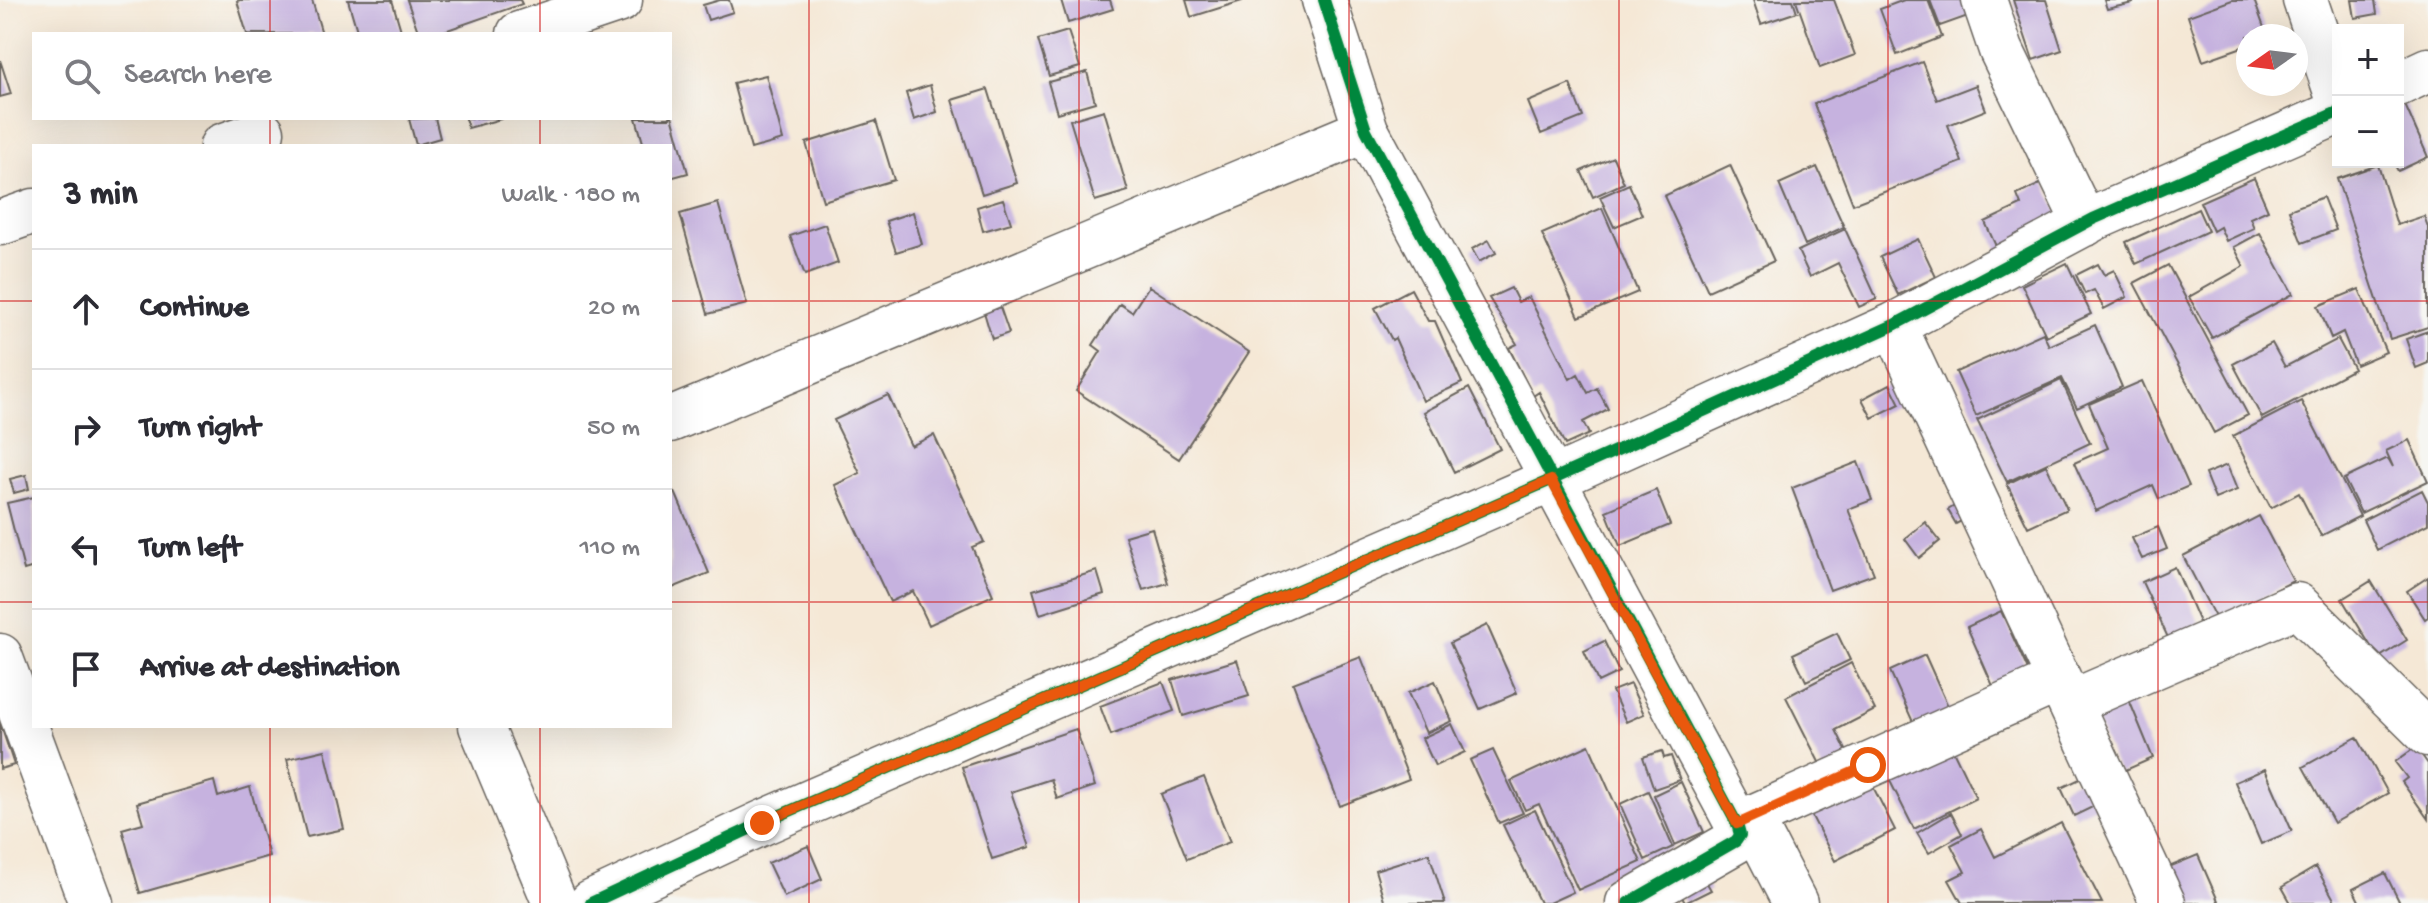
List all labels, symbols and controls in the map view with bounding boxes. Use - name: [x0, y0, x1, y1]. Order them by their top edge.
- north arrow: [2236, 24, 2308, 96]
- map controls: [2332, 24, 2404, 168]
- button: +: [2332, 24, 2404, 96]
- search box: [32, 32, 672, 120]
- icon: search: [60, 54, 104, 98]
- text: Search here: [124, 59, 272, 94]
- button: −: [2332, 96, 2404, 168]
- text: 3 min: [64, 176, 137, 216]
- text: Walk · 180 m: [502, 181, 640, 212]
- icon: ahead: [64, 287, 108, 331]
- text: Continue: [140, 292, 249, 327]
- text: 20 m: [588, 294, 640, 325]
- icon: right: [64, 407, 108, 451]
- text: Turn right: [140, 412, 260, 447]
- text: 50 m: [587, 414, 640, 445]
- icon: left: [64, 527, 108, 571]
- text: Turn left: [140, 532, 241, 567]
- text: 110 m: [580, 534, 640, 565]
- icon: arrive: [64, 647, 108, 691]
- text: Arrive at destination: [140, 652, 400, 687]
- route start: [1850, 747, 1886, 783]
- route end: [744, 805, 780, 841]

